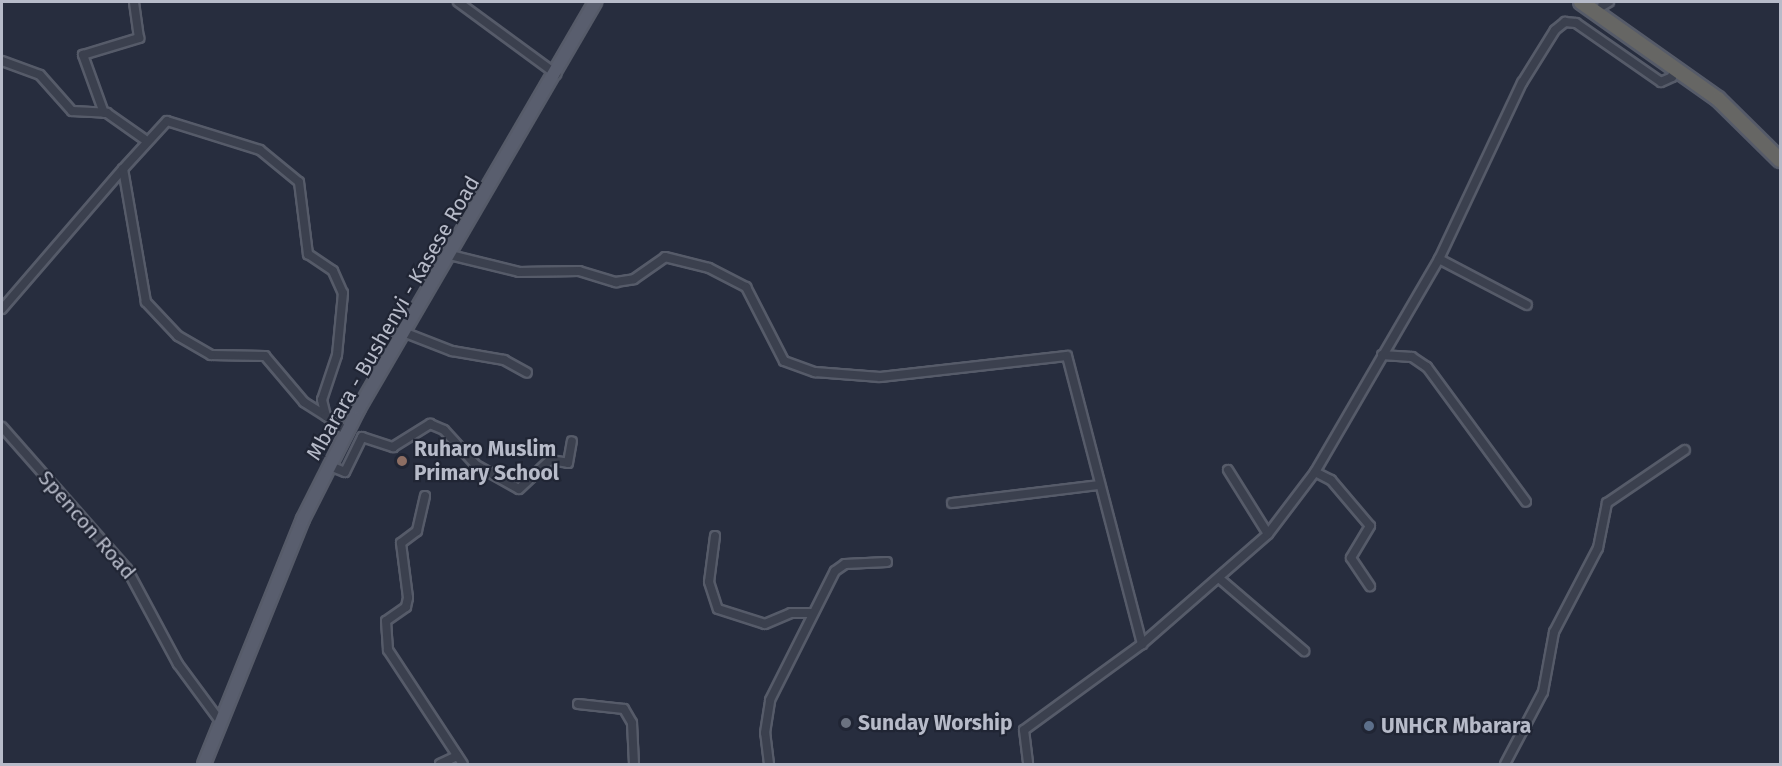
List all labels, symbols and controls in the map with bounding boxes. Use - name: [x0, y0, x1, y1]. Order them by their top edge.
- street label: Mbarara - Bushenyi - Kasese Road: [301, 172, 485, 464]
- place label: Ruharo Muslim Primary School: [414, 436, 559, 486]
- marker: Ruharo Muslim Primary School: [395, 454, 409, 468]
- street label: Spencon Road: [33, 465, 141, 585]
- place label: Sunday Worship: [858, 710, 1013, 736]
- place label: UNHCR Mbarara: [1381, 713, 1531, 739]
- marker: Sunday Worship: [839, 716, 853, 730]
- marker: UNHCR Mbarara: [1362, 719, 1376, 733]

